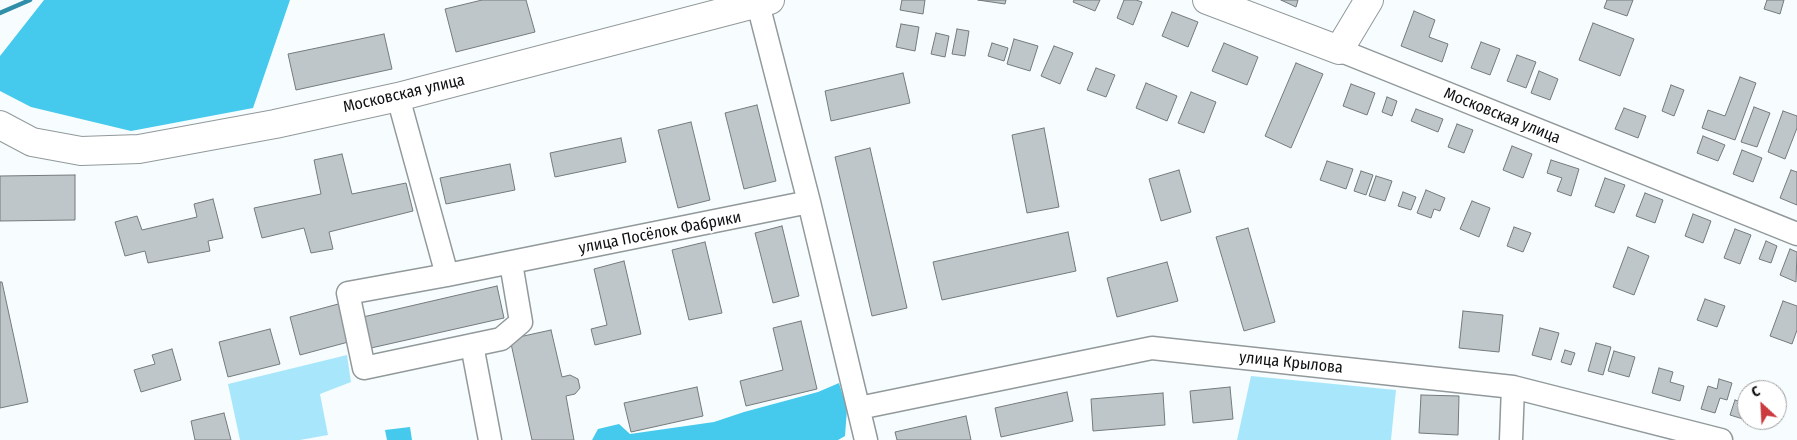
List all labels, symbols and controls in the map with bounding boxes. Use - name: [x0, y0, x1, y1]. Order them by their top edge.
- street label: Московская улица: [341, 71, 467, 117]
- street label: Московская улица: [1441, 84, 1563, 148]
- street label: улица Посёлок Фабрики: [577, 208, 743, 258]
- street label: улица Крылова: [1238, 348, 1344, 378]
- north arrow: [1737, 380, 1787, 430]
- text: С: [1749, 383, 1763, 401]

